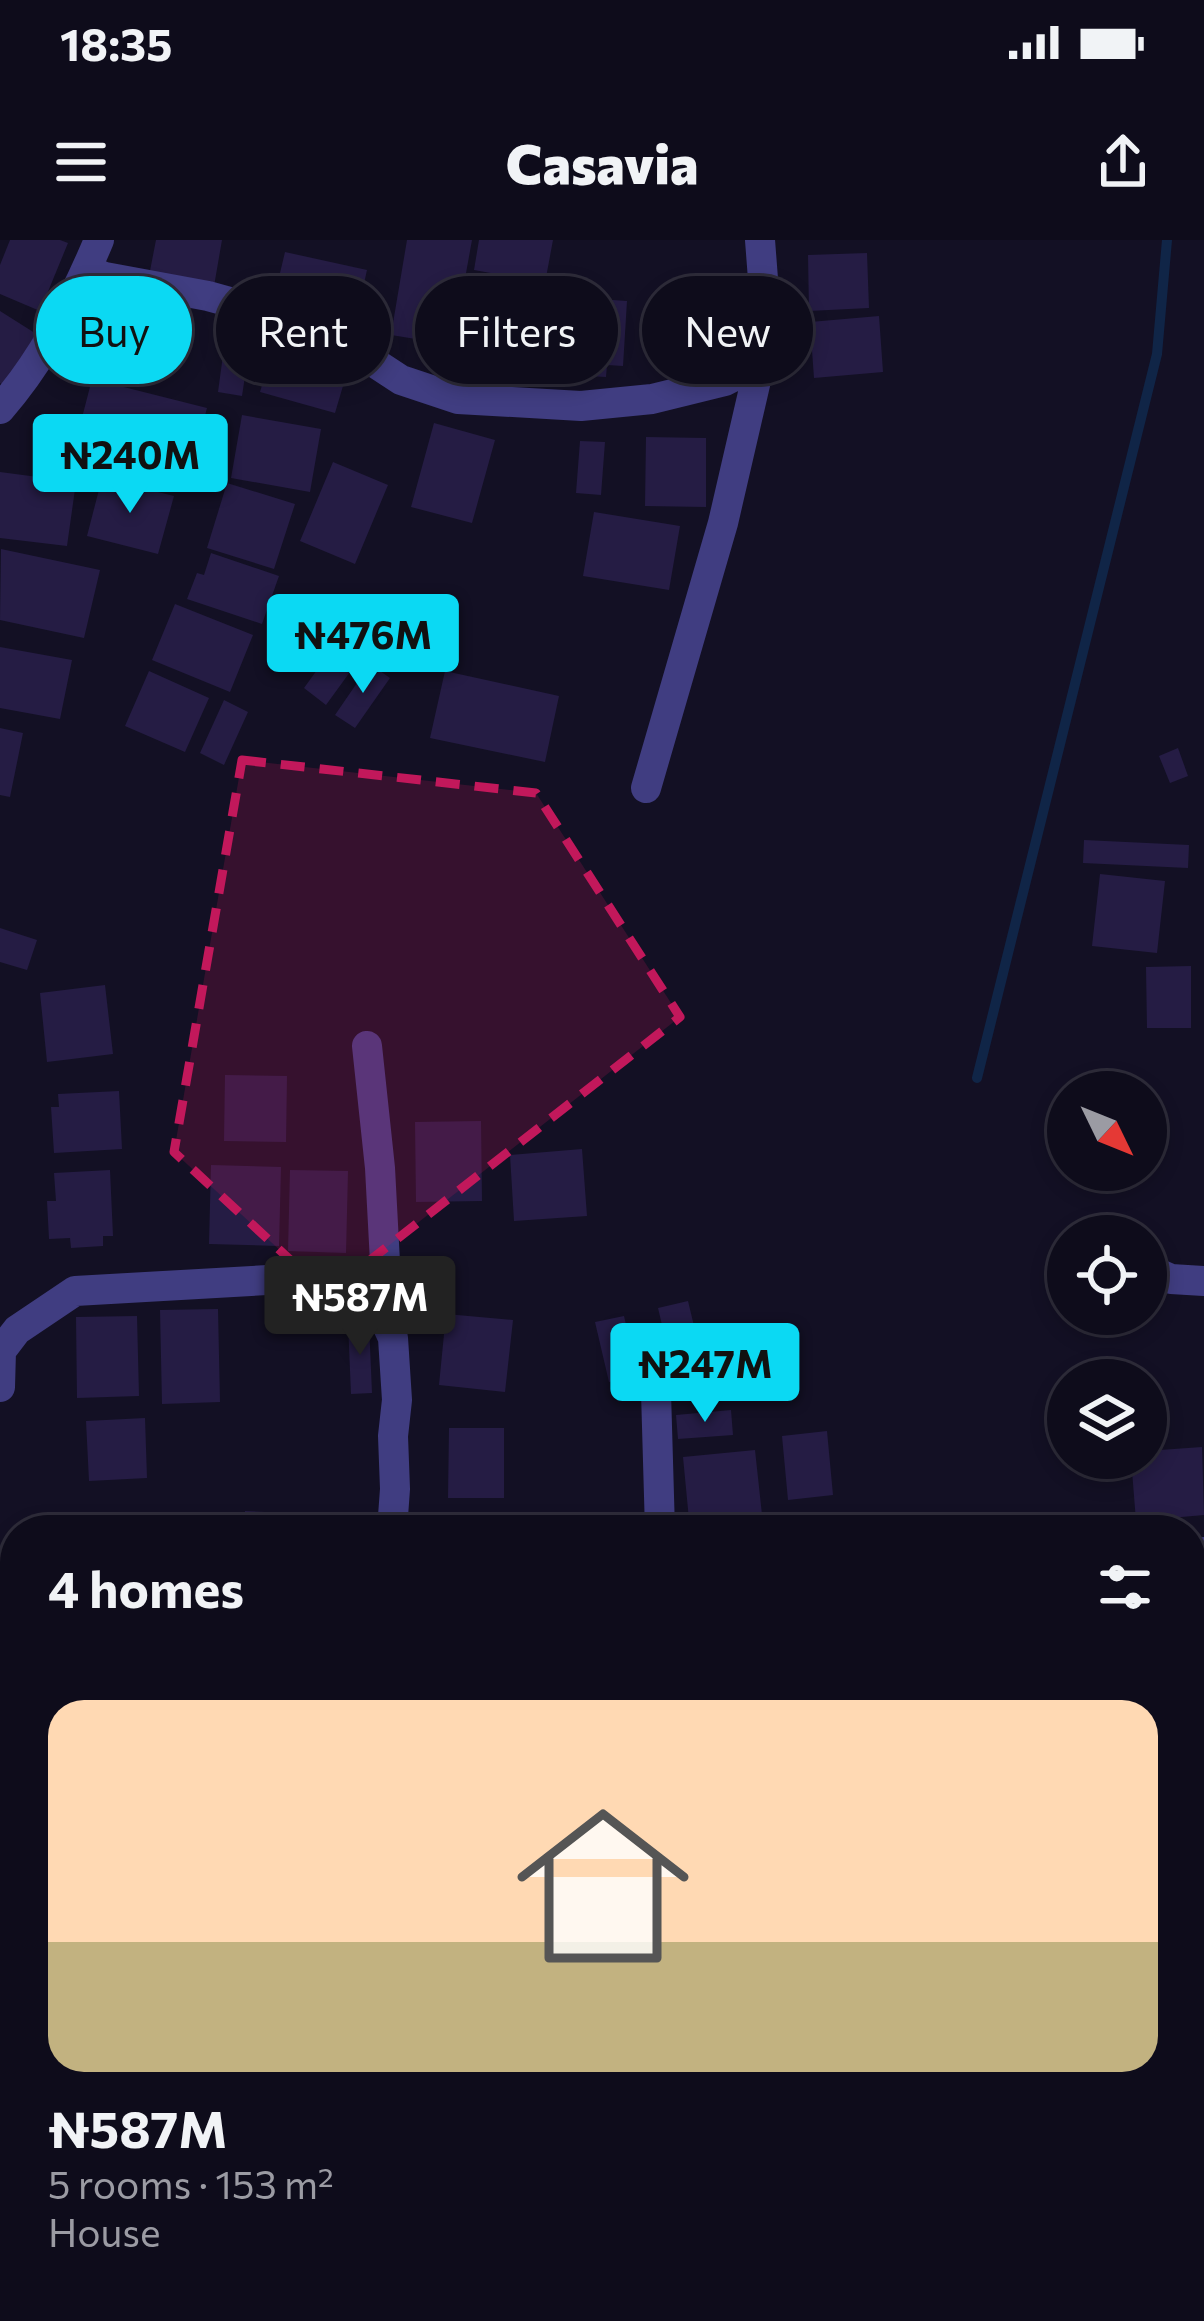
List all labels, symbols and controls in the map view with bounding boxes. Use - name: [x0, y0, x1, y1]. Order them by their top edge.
- text: 18:35: [60, 15, 173, 70]
- icon: menu: [48, 129, 114, 195]
- text: Casavia: [506, 129, 698, 195]
- icon: share: [1090, 129, 1156, 195]
- chip: Buy: [36, 276, 192, 384]
- chip: Rent: [216, 276, 391, 384]
- chip: Filters: [415, 276, 618, 384]
- chip: New: [642, 276, 813, 384]
- pin: ₦240M: [46, 414, 214, 516]
- text: ₦240M: [60, 429, 200, 477]
- pin: ₦476M: [279, 594, 447, 696]
- text: ₦476M: [294, 609, 432, 657]
- north arrow: [1047, 1071, 1167, 1191]
- map controls: [1047, 1071, 1167, 1479]
- button: locate: [1047, 1215, 1167, 1335]
- pin: ₦587M: [276, 1256, 444, 1358]
- text: ₦587M: [291, 1271, 429, 1319]
- pin: ₦247M: [621, 1323, 789, 1425]
- text: ₦247M: [637, 1338, 773, 1386]
- button: layers: [1047, 1359, 1167, 1479]
- icon: filters: [1092, 1554, 1158, 1620]
- text: 4 homes: [48, 1556, 244, 1619]
- icon: home: [495, 1778, 711, 1994]
- text: ₦587M: [48, 2096, 227, 2159]
- text: 5 rooms · 153 m²: [48, 2159, 334, 2207]
- text: House: [48, 2207, 161, 2255]

